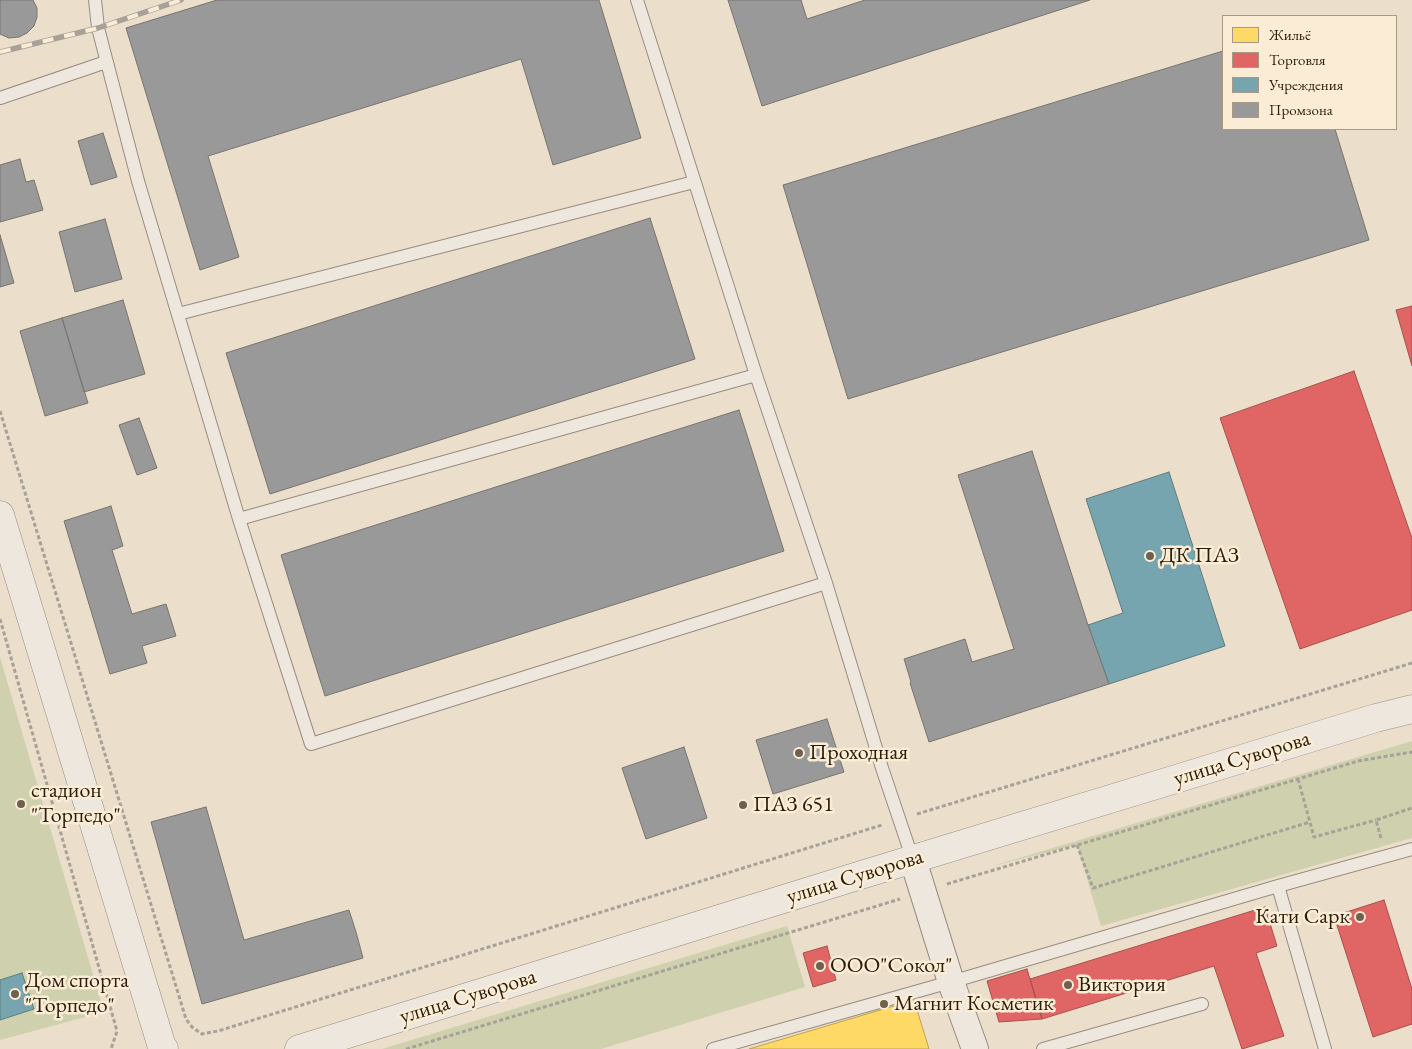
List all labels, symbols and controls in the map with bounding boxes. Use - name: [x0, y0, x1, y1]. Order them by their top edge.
- legend: [1222, 15, 1397, 130]
- text: Жильё: [1269, 25, 1311, 44]
- text: Торговля: [1269, 50, 1325, 69]
- text: Учреждения: [1269, 75, 1343, 94]
- text: Промзона: [1269, 100, 1333, 119]
- place label: ДК ПАЗ: [1160, 543, 1239, 569]
- marker: ДК ПАЗ: [1144, 550, 1156, 562]
- street label: улица Суворова: [1170, 726, 1314, 792]
- place label: Проходная: [809, 740, 908, 766]
- marker: Проходная: [793, 747, 805, 759]
- place label: стадион "Торпедо": [31, 778, 121, 829]
- place label: ПАЗ 651: [753, 792, 834, 818]
- marker: стадион "Торпедо": [15, 798, 27, 810]
- marker: ПАЗ 651: [737, 799, 749, 811]
- street label: улица Суворова: [783, 844, 927, 910]
- place label: Кати Сарк: [1255, 904, 1350, 930]
- marker: Кати Сарк: [1354, 911, 1366, 923]
- place label: ООО"Сокол": [830, 953, 952, 979]
- marker: ООО"Сокол": [814, 960, 826, 972]
- street label: улица Суворова: [396, 964, 540, 1030]
- place label: Дом спорта "Торпедо": [25, 968, 129, 1019]
- place label: Виктория: [1078, 972, 1166, 998]
- marker: Виктория: [1062, 979, 1074, 991]
- marker: Дом спорта "Торпедо": [9, 988, 21, 1000]
- place label: Магнит Косметик: [894, 991, 1054, 1017]
- marker: Магнит Косметик: [878, 998, 890, 1010]

